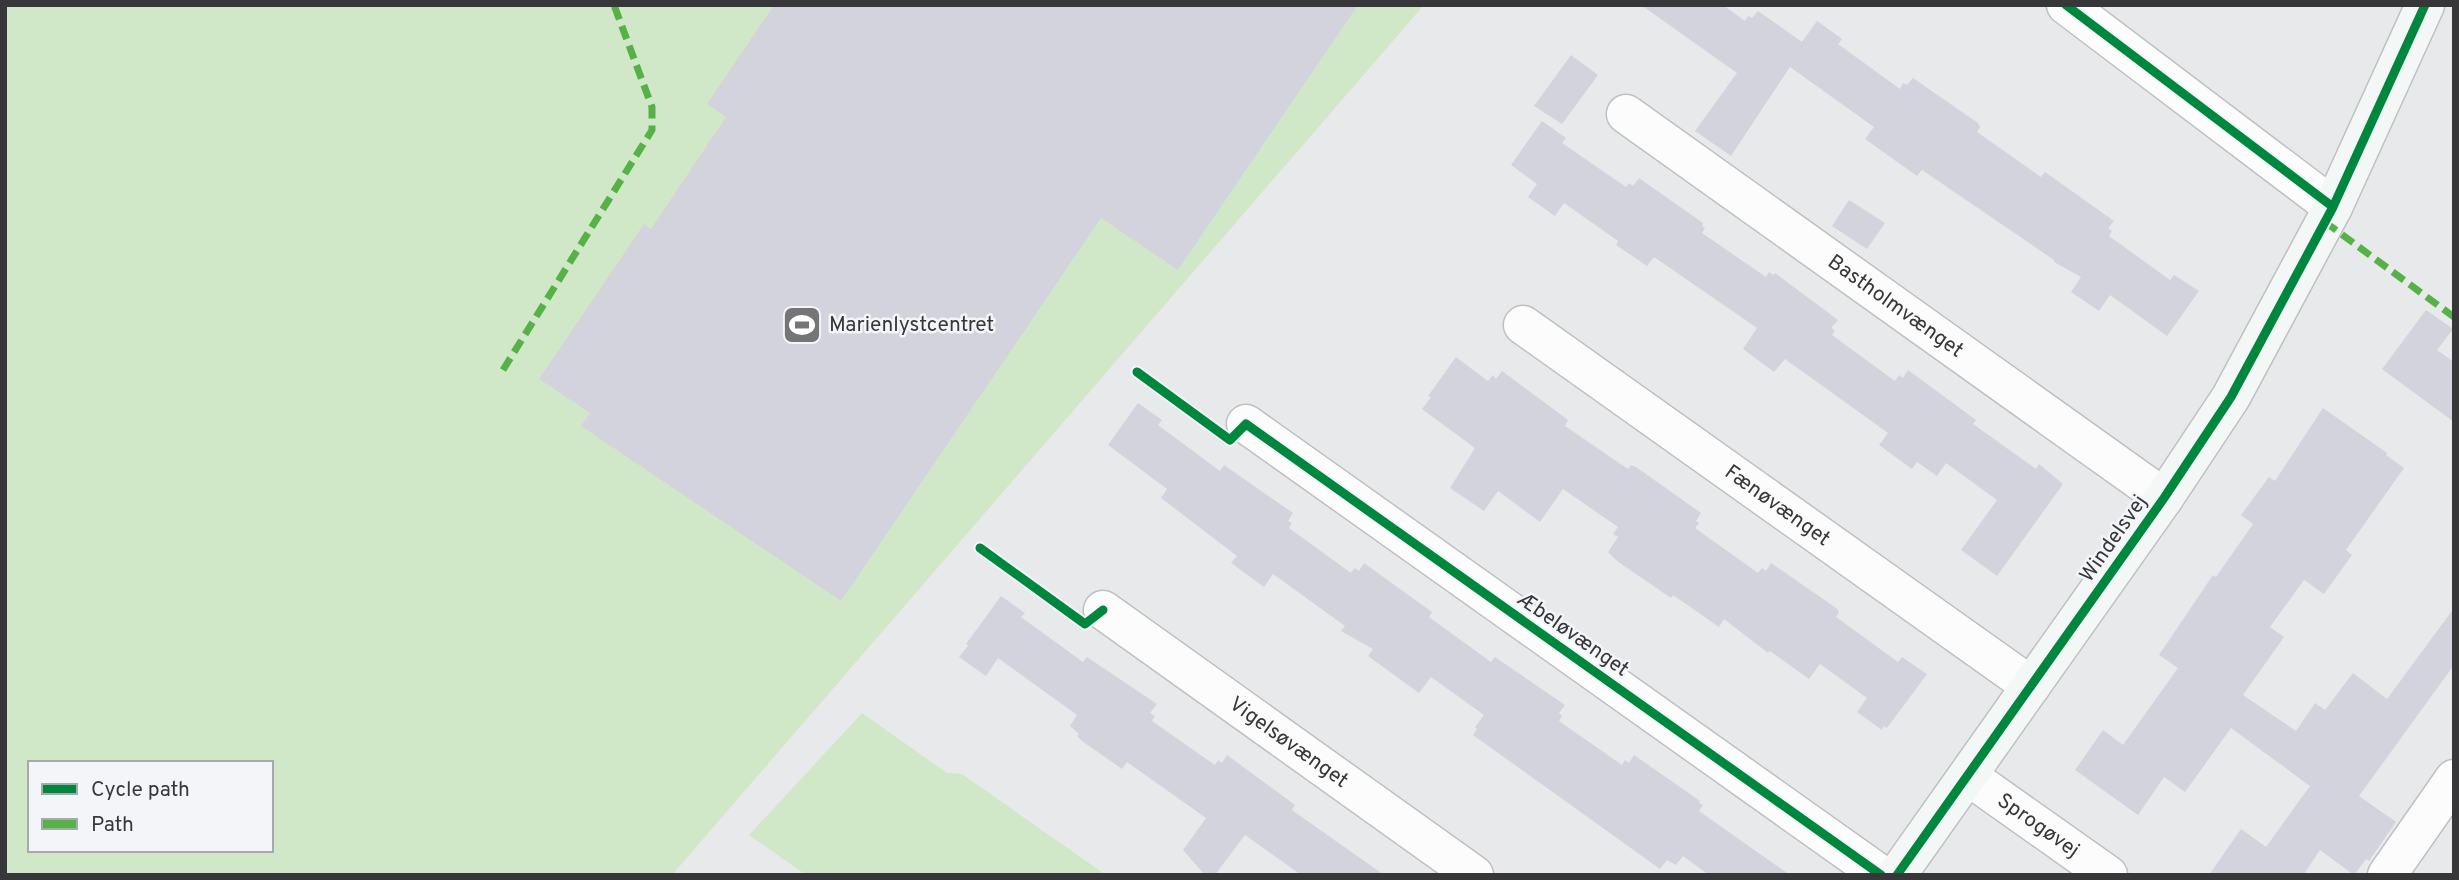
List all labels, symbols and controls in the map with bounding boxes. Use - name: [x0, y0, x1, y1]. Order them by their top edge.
- street label: Bastholmvænget: [1822, 249, 1969, 364]
- sports icon: Marienlystcentret: [781, 304, 823, 346]
- place label: Marienlystcentret: [829, 312, 994, 339]
- street label: Fænøvænget: [1719, 459, 1836, 553]
- street label: Windelsvej: [2074, 490, 2154, 588]
- street label: Æbeløvænget: [1511, 586, 1634, 683]
- street label: Vigelsøvænget: [1224, 691, 1353, 794]
- legend: [28, 761, 273, 852]
- text: Cycle path: [91, 777, 190, 804]
- street label: Sprogøvej: [1992, 787, 2085, 864]
- text: Path: [91, 812, 134, 839]

